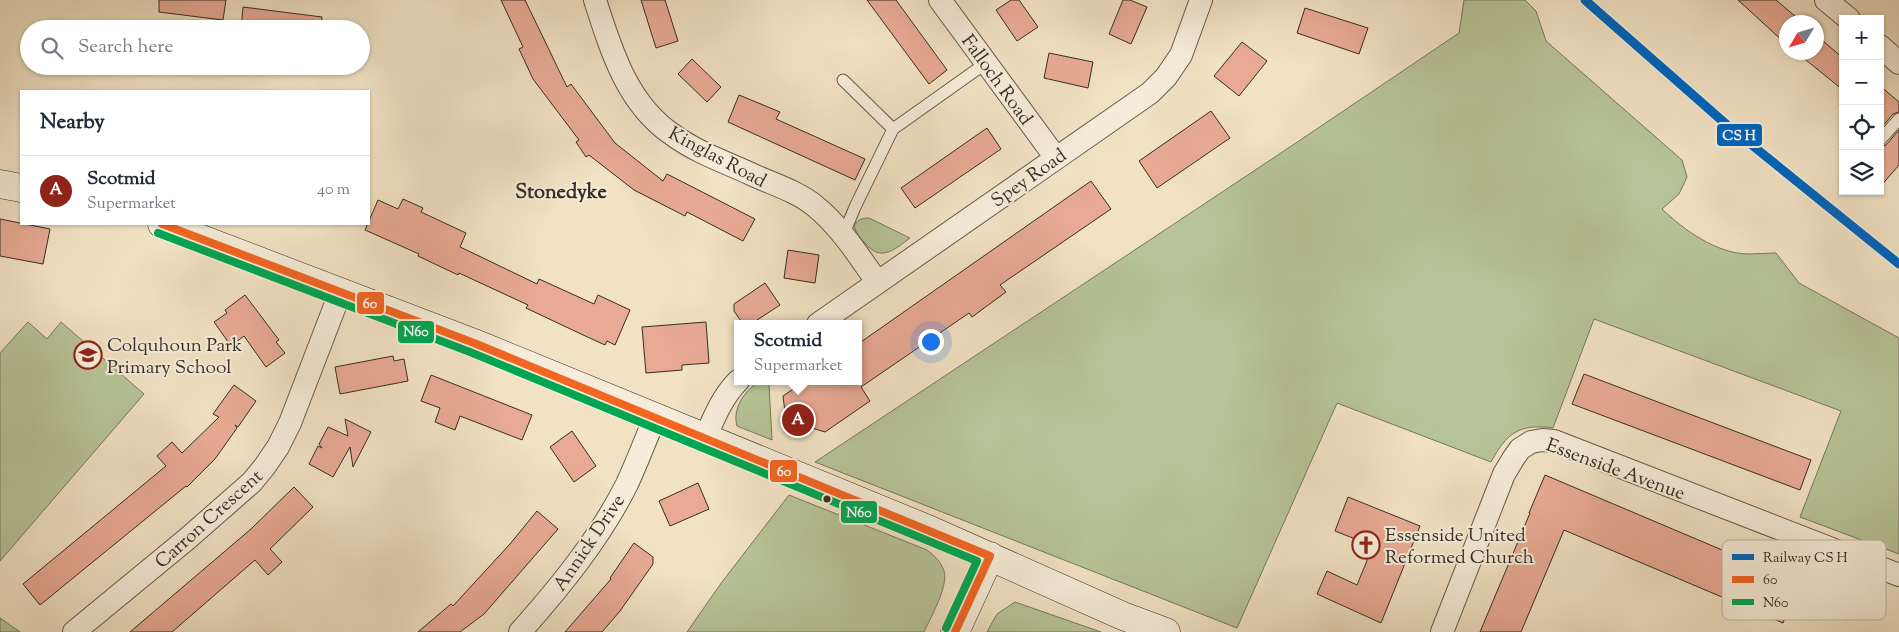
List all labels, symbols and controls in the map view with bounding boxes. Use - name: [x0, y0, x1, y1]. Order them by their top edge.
- north arrow: [1779, 15, 1824, 60]
- map controls: [1839, 15, 1884, 195]
- button: +: [1839, 15, 1884, 60]
- search box: [20, 20, 370, 75]
- street label: Falloch Road: [954, 30, 1038, 132]
- icon: search: [38, 34, 66, 62]
- text: Search here: [78, 34, 173, 61]
- button: −: [1839, 60, 1884, 105]
- button: locate: [1839, 105, 1884, 150]
- text: Nearby: [40, 108, 105, 138]
- street label: Kinglas Road: [663, 121, 771, 196]
- line badge: CS H: [1716, 123, 1763, 147]
- text: CS H: [1722, 127, 1757, 147]
- street label: Spey Road: [986, 143, 1073, 215]
- button: layers: [1839, 150, 1884, 195]
- text: Scotmid: [87, 166, 155, 193]
- text: A: [50, 179, 63, 202]
- text: 40 m: [317, 179, 350, 202]
- district label: Stonedyke: [515, 179, 607, 208]
- text: Supermarket: [87, 193, 176, 216]
- line badge: 60: [356, 291, 385, 315]
- text: 60: [363, 295, 378, 315]
- line badge: N60: [397, 320, 435, 344]
- popup: [734, 320, 862, 385]
- text: N60: [403, 323, 429, 343]
- text: Scotmid: [754, 328, 822, 355]
- your location: [918, 329, 944, 355]
- place label: Colquhoun Park Primary School: [107, 333, 243, 382]
- school or university icon: Colquhoun Park Primary School: [73, 340, 103, 370]
- text: Supermarket: [754, 355, 842, 378]
- pin: A: [782, 401, 814, 439]
- street label: Essenside Avenue: [1542, 433, 1689, 508]
- line badge: 60: [769, 459, 798, 483]
- text: 60: [777, 463, 792, 483]
- street label: Carron Crescent: [150, 464, 270, 576]
- street label: Annick Drive: [548, 489, 633, 597]
- unlabelled marker: [822, 494, 832, 504]
- line badge: N60: [840, 500, 878, 524]
- text: N60: [846, 504, 872, 524]
- place label: Essenside United Reformed Church: [1385, 523, 1534, 572]
- church icon: Essenside United Reformed Church: [1351, 530, 1381, 560]
- legend: [1722, 540, 1886, 620]
- text: Railway CS H: [1763, 549, 1848, 569]
- text: 60: [1763, 571, 1777, 591]
- text: N60: [1763, 594, 1788, 614]

